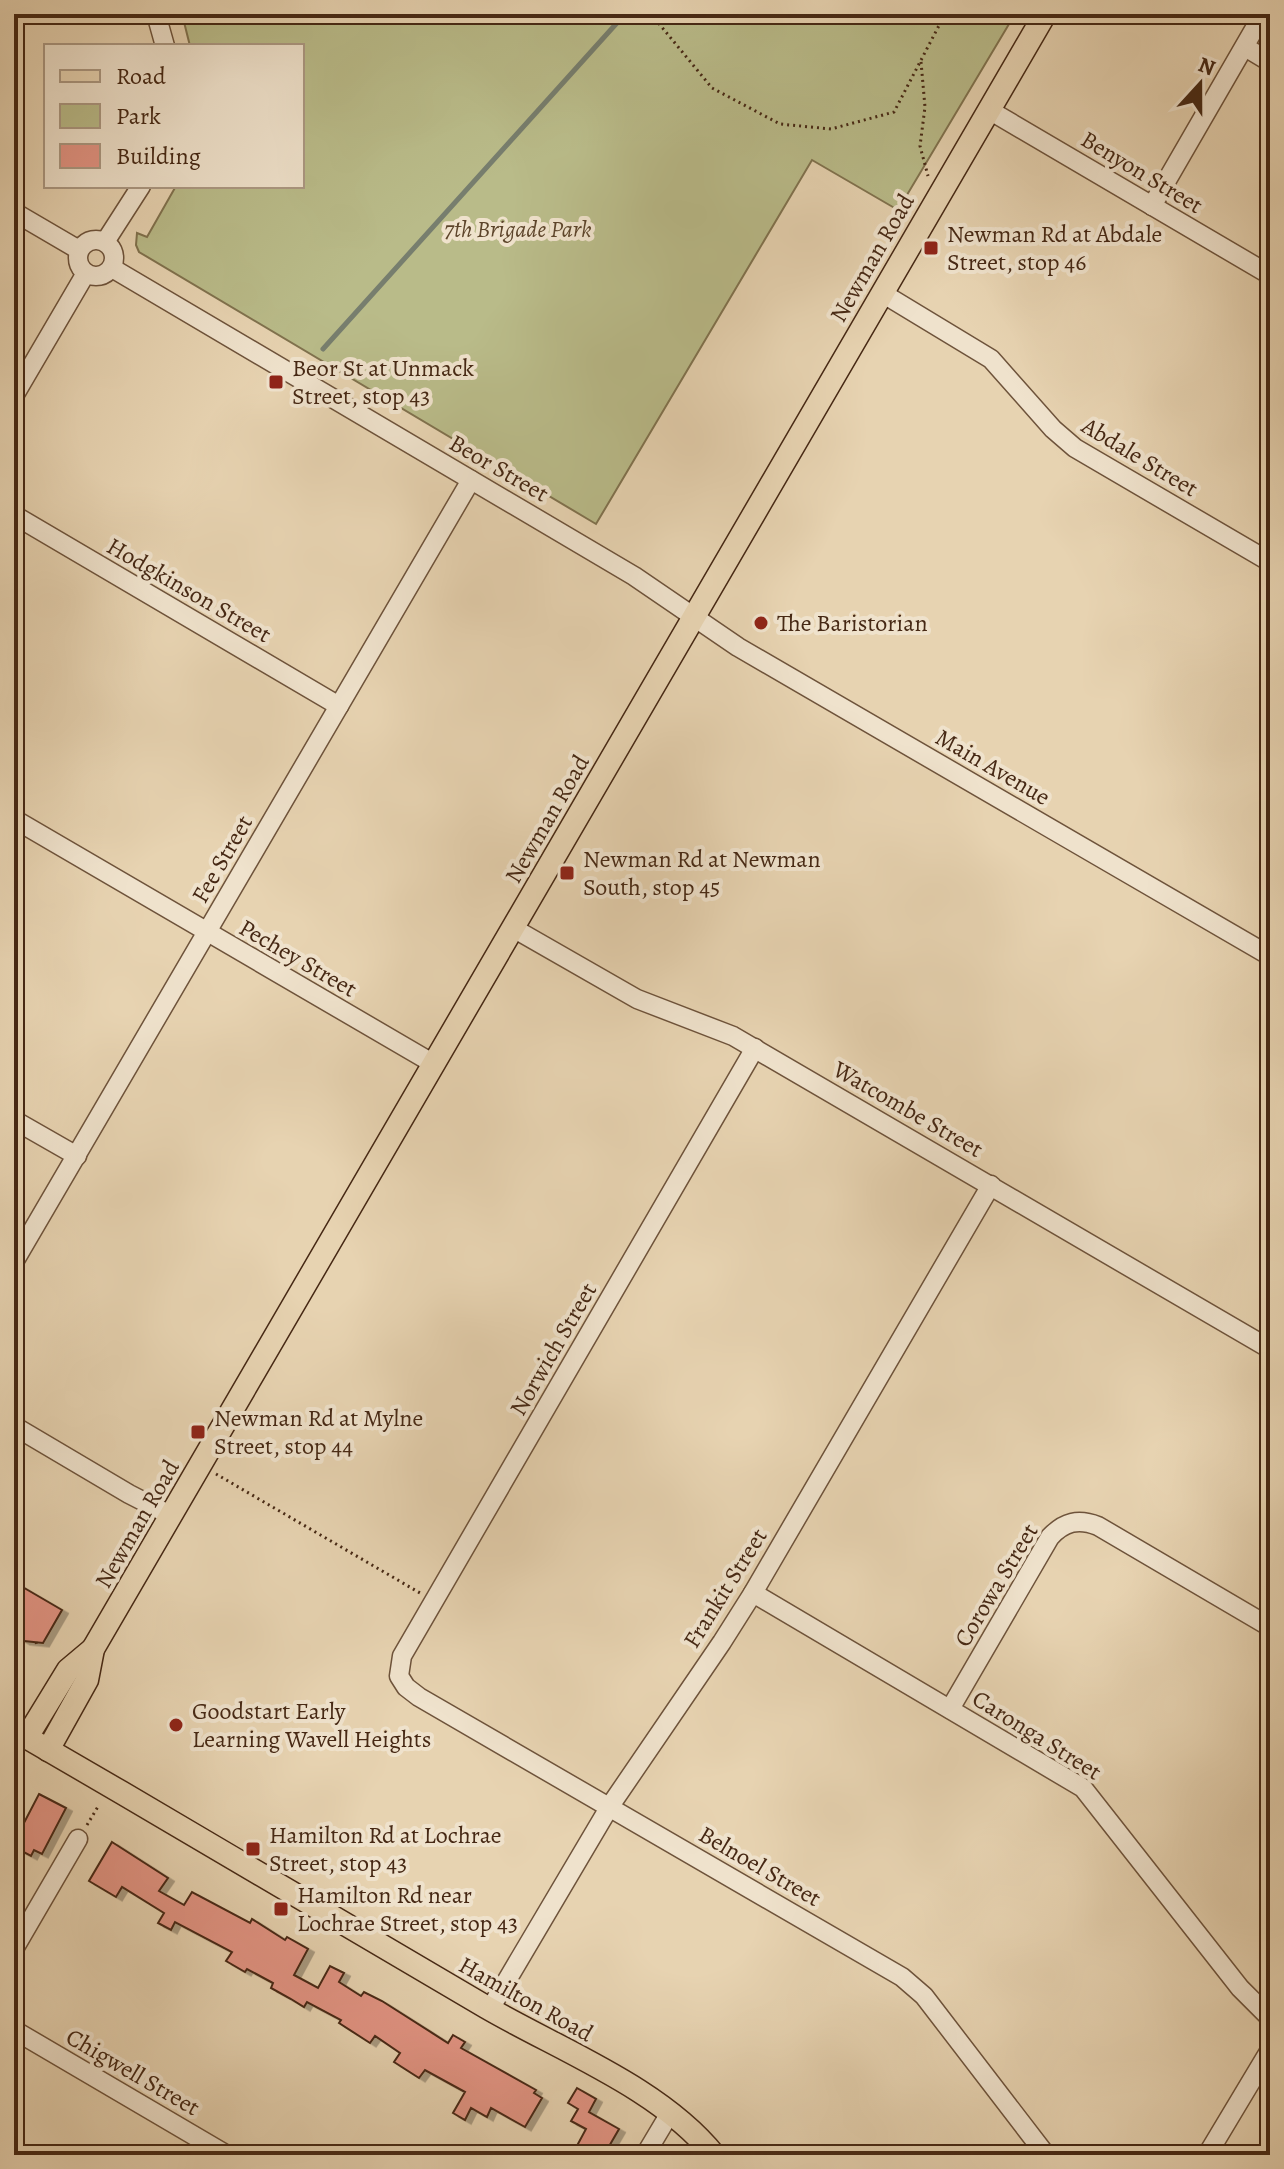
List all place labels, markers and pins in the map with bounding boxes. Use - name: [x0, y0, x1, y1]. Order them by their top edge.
- place label: Newman Rd at Abdale Street, stop 46: [947, 218, 1162, 278]
- marker: Newman Rd at Abdale Street, stop 46: [922, 239, 940, 257]
- place label: Beor St at Unmack Street, stop 43: [292, 352, 474, 412]
- marker: Beor St at Unmack Street, stop 43: [267, 373, 285, 391]
- place label: The Baristorian: [777, 607, 928, 639]
- marker: The Baristorian: [752, 614, 770, 632]
- place label: Newman Rd at Newman South, stop 45: [583, 843, 821, 903]
- marker: Newman Rd at Newman South, stop 45: [558, 864, 576, 882]
- place label: Newman Rd at Mylne Street, stop 44: [214, 1402, 423, 1462]
- marker: Newman Rd at Mylne Street, stop 44: [189, 1423, 207, 1441]
- place label: Goodstart Early Learning Wavell Heights: [192, 1695, 431, 1755]
- marker: Goodstart Early Learning Wavell Heights: [167, 1716, 185, 1734]
- place label: Hamilton Rd at Lochrae Street, stop 43: [269, 1819, 502, 1879]
- marker: Hamilton Rd at Lochrae Street, stop 43: [244, 1840, 262, 1858]
- place label: Hamilton Rd near Lochrae Street, stop 43: [297, 1879, 518, 1939]
- marker: Hamilton Rd near Lochrae Street, stop 43: [272, 1900, 290, 1918]

